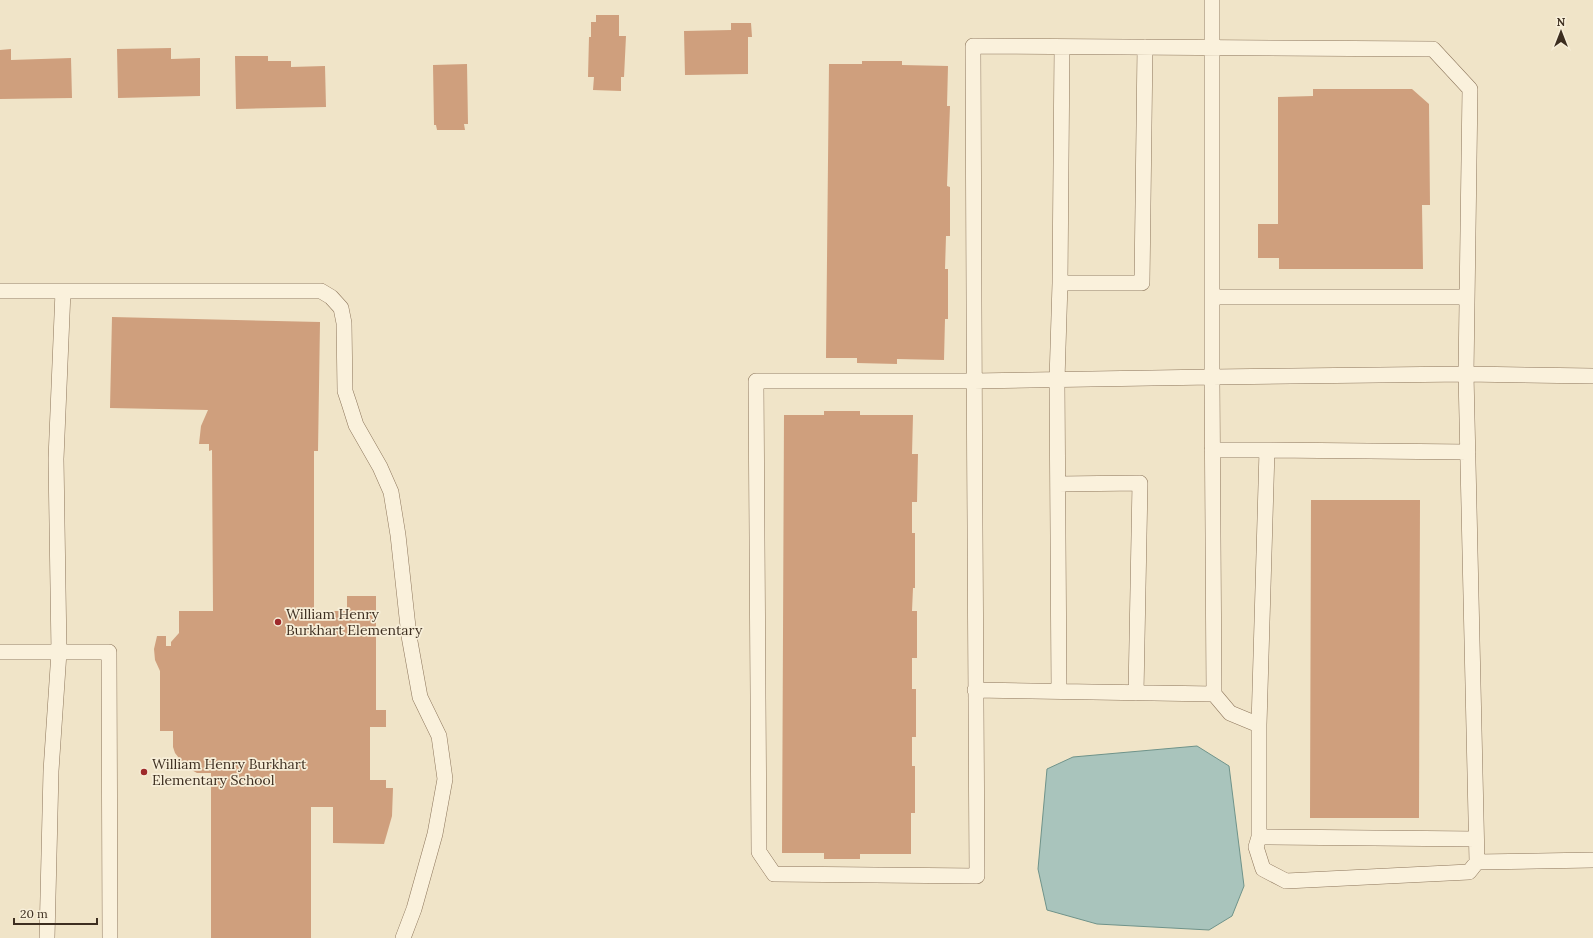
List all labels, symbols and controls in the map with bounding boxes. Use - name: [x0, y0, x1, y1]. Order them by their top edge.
- north arrow: [1541, 12, 1581, 52]
- text: N: [1557, 15, 1566, 29]
- place label: William Henry Burkhart Elementary: [286, 605, 423, 639]
- marker: William Henry Burkhart Elementary: [273, 617, 283, 627]
- place label: William Henry Burkhart Elementary School: [152, 755, 307, 789]
- marker: William Henry Burkhart Elementary School: [139, 767, 149, 777]
- scale bar: [14, 900, 97, 926]
- text: 20 m: [20, 906, 48, 921]

